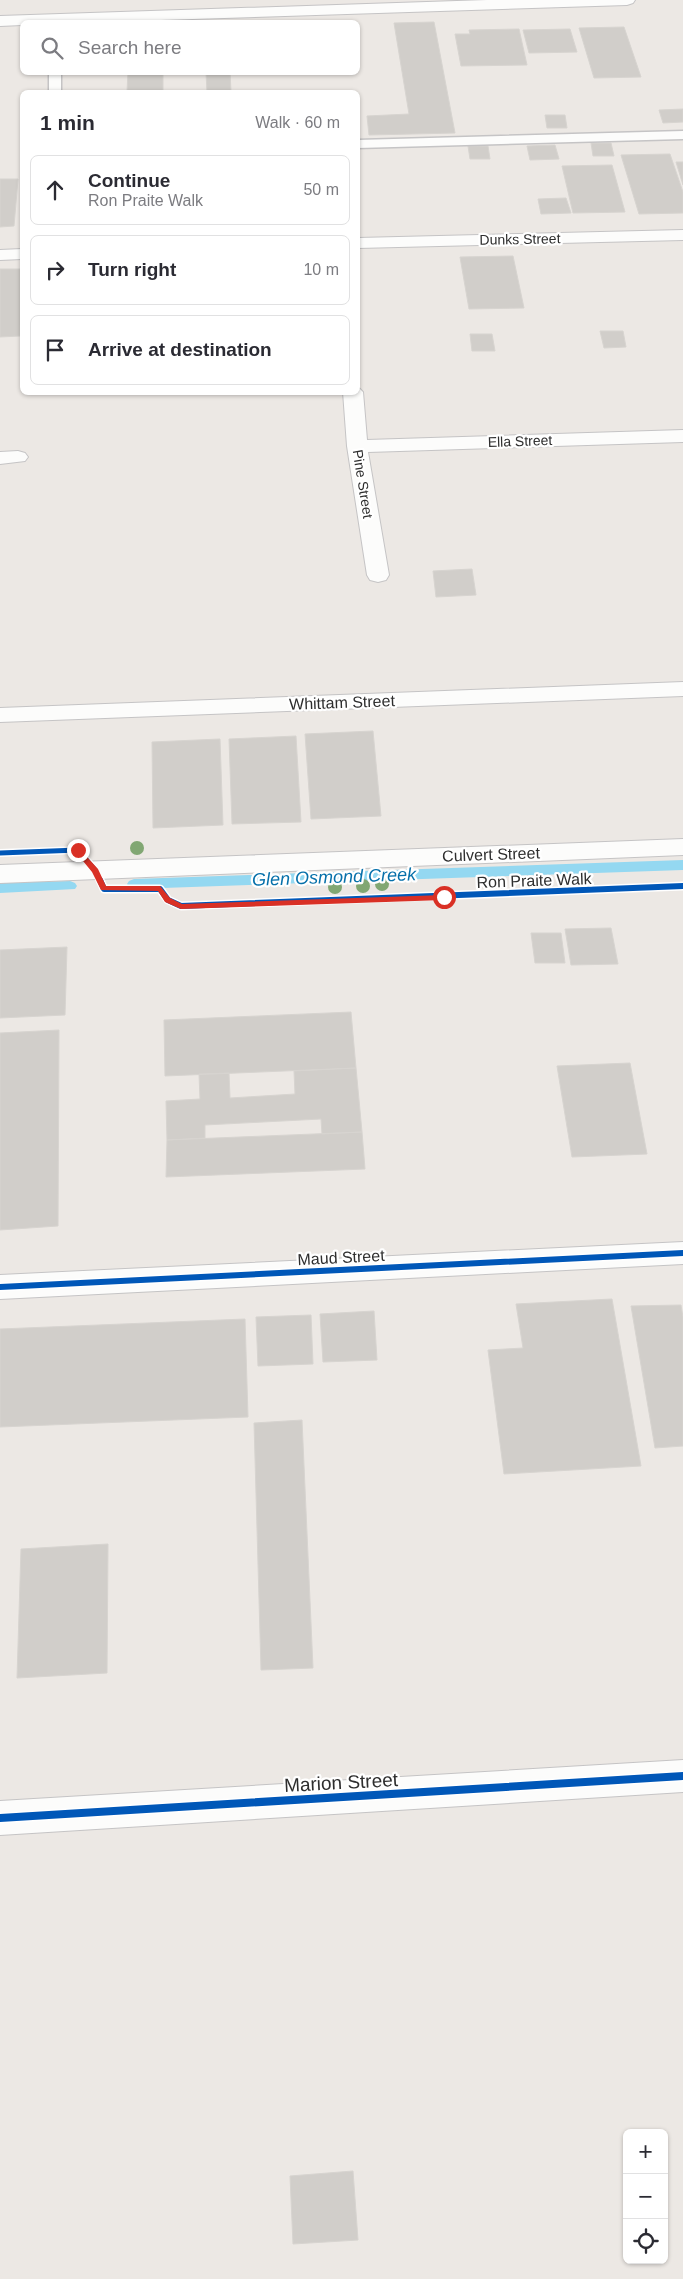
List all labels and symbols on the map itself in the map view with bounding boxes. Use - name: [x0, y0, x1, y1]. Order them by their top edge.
- street label: Dunks Street: [479, 230, 561, 248]
- street label: Ella Street: [487, 432, 553, 450]
- street label: Pine Street: [350, 449, 376, 520]
- street label: Whittam Street: [289, 692, 396, 713]
- route end: [67, 839, 90, 862]
- street label: Culvert Street: [442, 844, 541, 865]
- water label: Glen Osmond Creek: [252, 864, 417, 890]
- street label: Ron Praite Walk: [476, 870, 593, 891]
- route start: [433, 886, 456, 909]
- street label: Maud Street: [297, 1247, 386, 1268]
- street label: Marion Street: [284, 1769, 399, 1796]

